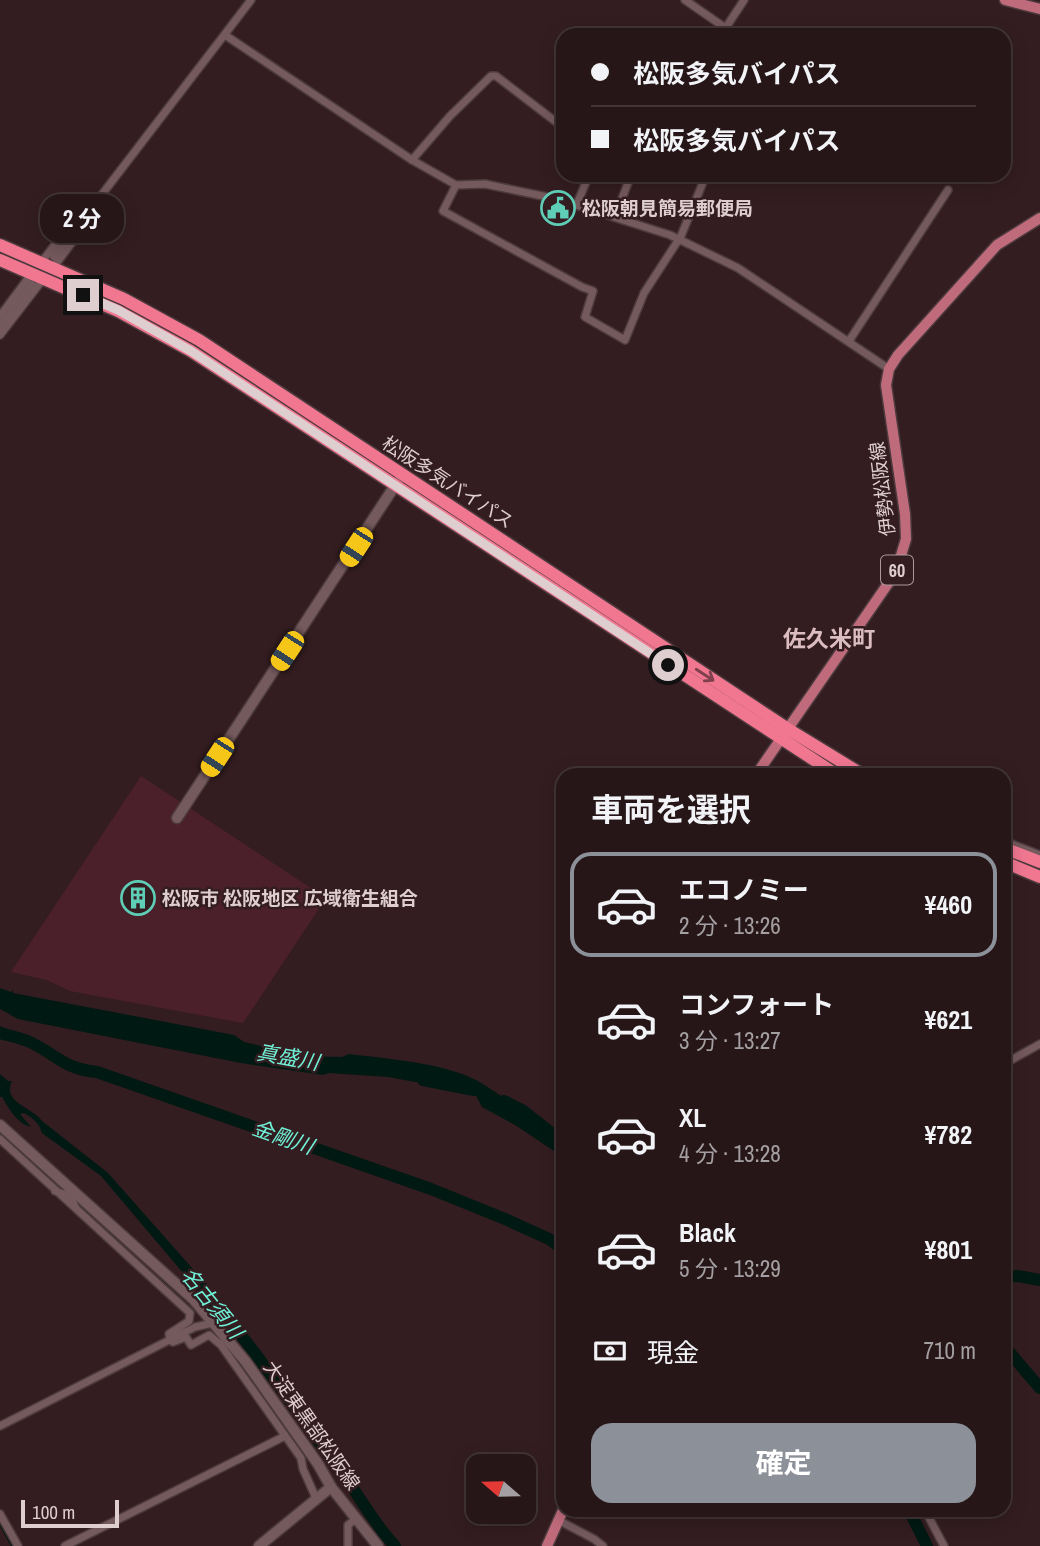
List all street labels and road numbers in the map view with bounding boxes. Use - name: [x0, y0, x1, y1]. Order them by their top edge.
- street label: 松阪多気バイパス: [377, 430, 519, 534]
- street label: 伊勢松阪線: [863, 440, 901, 538]
- road number: 60: [881, 556, 913, 584]
- street label: 大淀東黒部松阪線: [258, 1355, 366, 1495]

